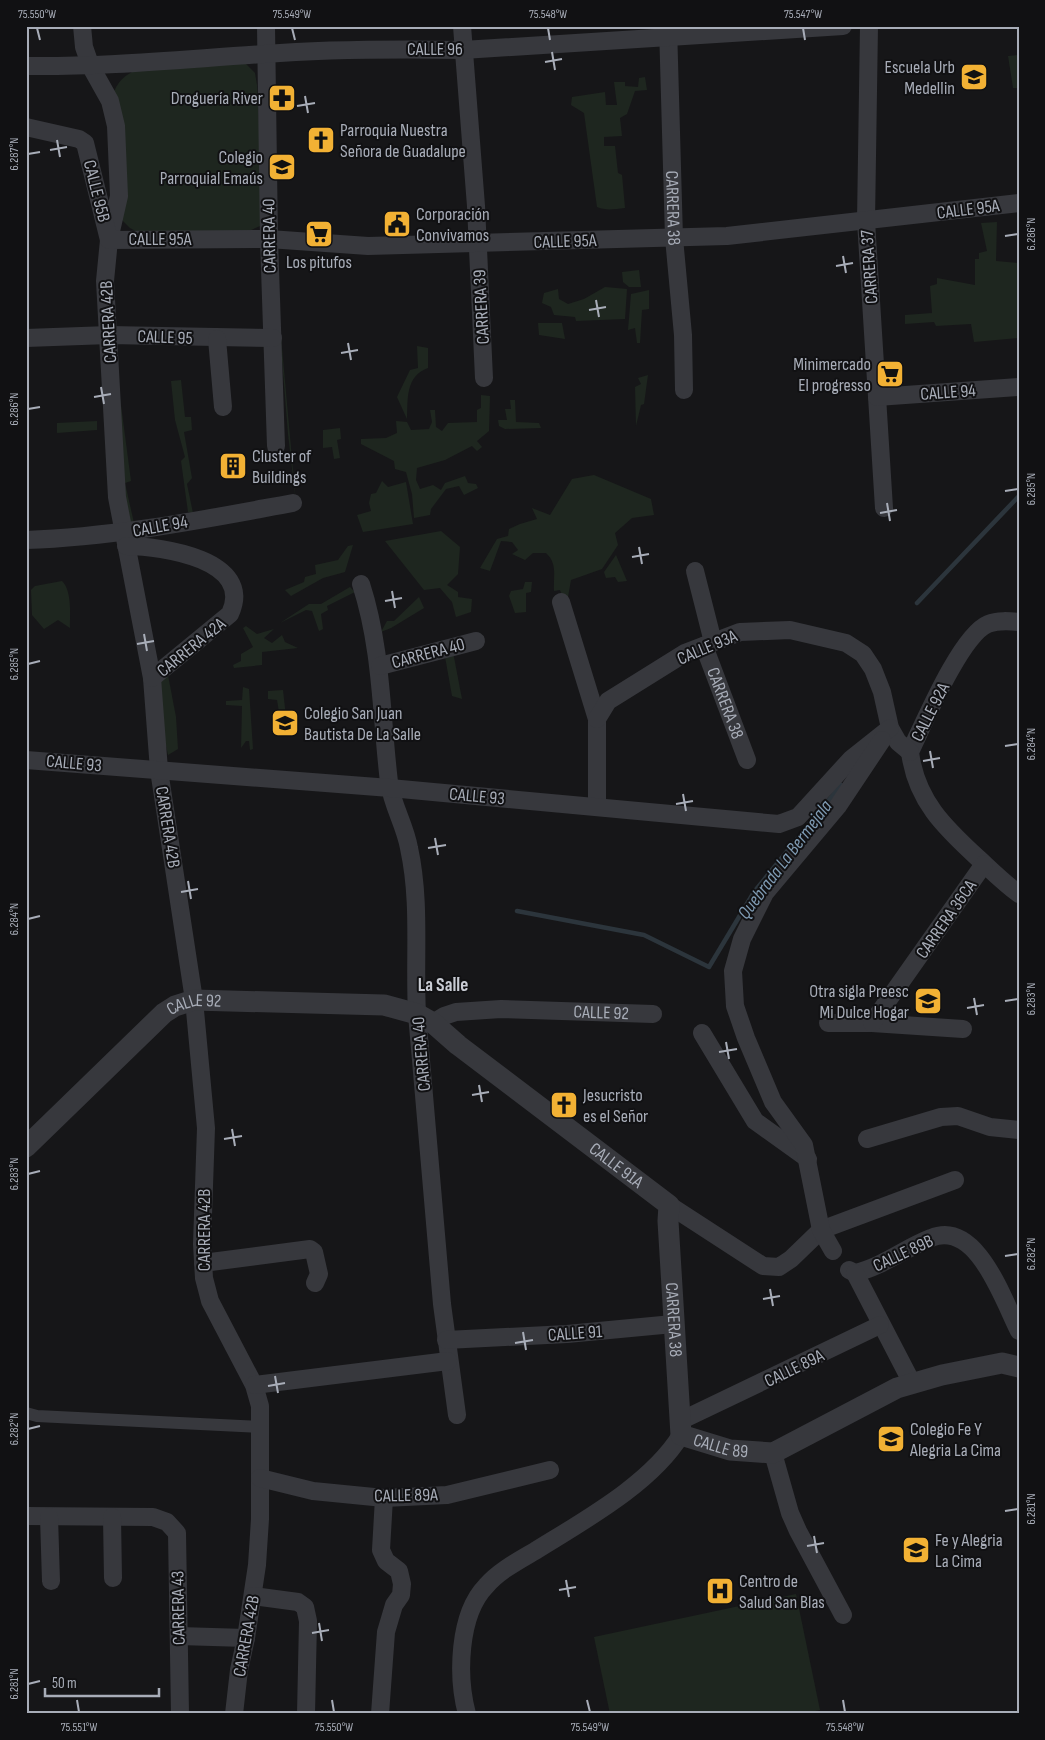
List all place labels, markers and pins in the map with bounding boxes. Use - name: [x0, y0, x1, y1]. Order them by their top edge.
- place label: Escuela Urb Medellin: [884, 57, 955, 99]
- school or university icon: Escuela Urb Medellin: [959, 62, 989, 92]
- pharmacy icon: Droguería River: [267, 83, 297, 113]
- place label: Droguería River: [171, 88, 263, 109]
- place label: Parroquia Nuestra Señora de Guadalupe: [340, 120, 466, 162]
- church icon: Parroquia Nuestra Señora de Guadalupe: [306, 125, 336, 155]
- place label: Colegio Parroquial Emaús: [160, 147, 263, 189]
- school or university icon: Colegio Parroquial Emaús: [267, 152, 297, 182]
- place label: Corporación Convivamos: [416, 204, 490, 246]
- public building icon: Corporación Convivamos: [382, 209, 412, 239]
- supermarket icon: Los pitufos: [304, 219, 334, 249]
- place label: Los pitufos: [286, 252, 352, 273]
- place label: Minimercado El progresso: [793, 354, 871, 396]
- supermarket icon: Minimercado El progresso: [875, 359, 905, 389]
- place label: Cluster of Buildings: [252, 446, 312, 488]
- building icon: Cluster of Buildings: [218, 451, 248, 481]
- place label: Colegio San Juan Bautista De La Salle: [304, 703, 421, 745]
- school or university icon: Colegio San Juan Bautista De La Salle: [270, 708, 300, 738]
- place label: Otra sigla Preesc Mi Dulce Hogar: [809, 981, 909, 1023]
- school or university icon: Otra sigla Preesc Mi Dulce Hogar: [913, 986, 943, 1016]
- place label: Jesucristo es el Señor: [582, 1085, 648, 1127]
- church icon: Jesucristo es el Señor: [549, 1090, 579, 1120]
- place label: Colegio Fe Y Alegria La Cima: [909, 1419, 1001, 1461]
- school or university icon: Colegio Fe Y Alegria La Cima: [876, 1424, 906, 1454]
- place label: Fe y Alegria La Cima: [935, 1530, 1003, 1572]
- school or university icon: Fe y Alegria La Cima: [901, 1535, 931, 1565]
- place label: Centro de Salud San Blas: [739, 1571, 825, 1613]
- hospital icon: Centro de Salud San Blas: [705, 1576, 735, 1606]

